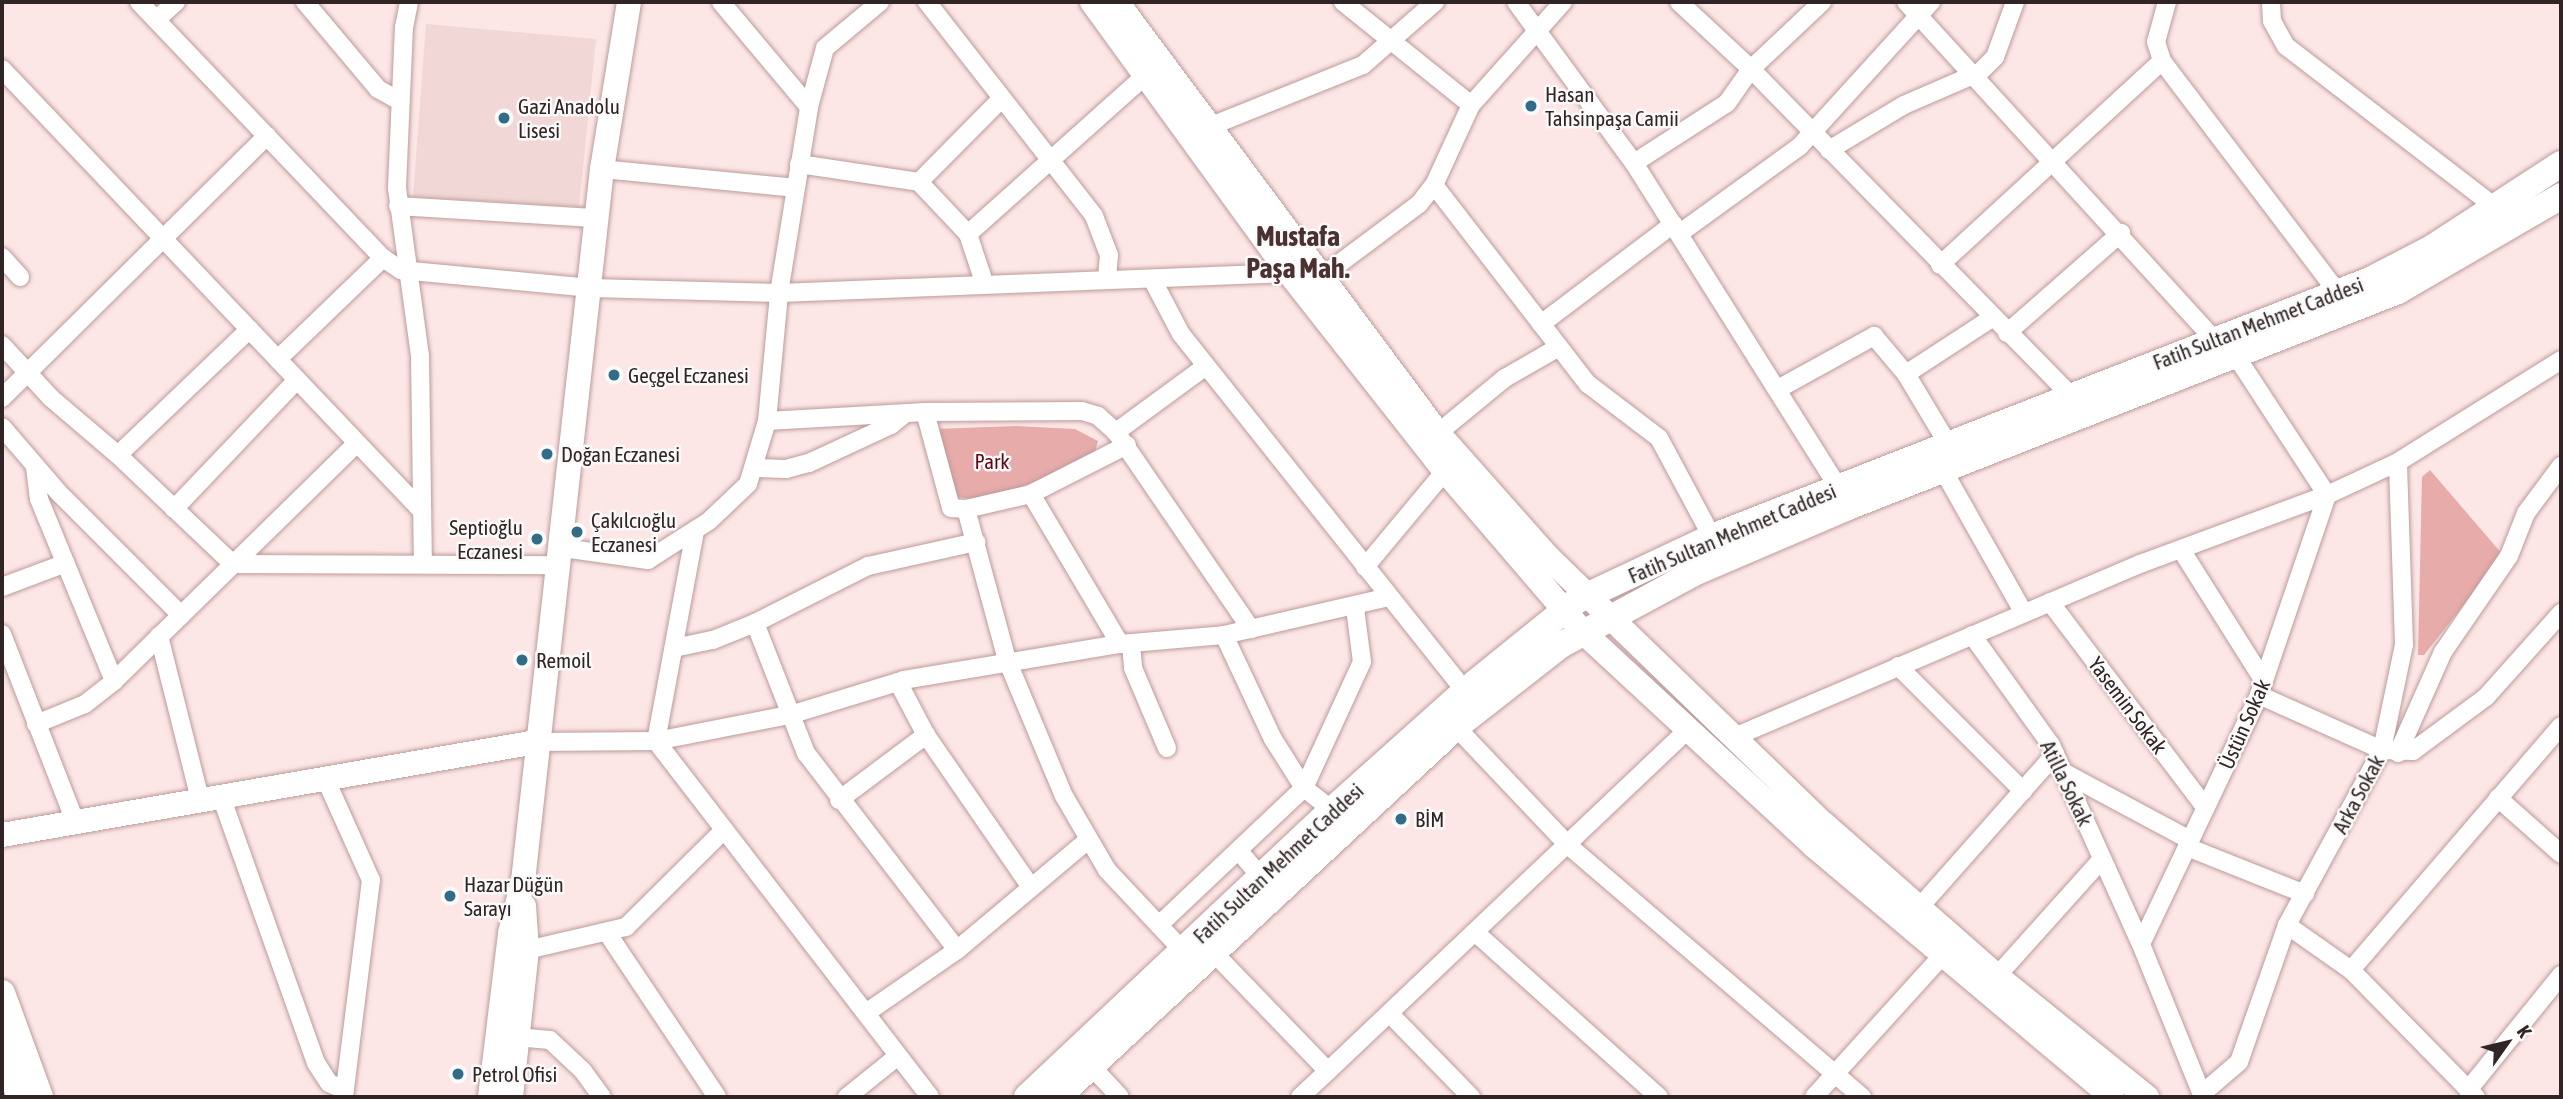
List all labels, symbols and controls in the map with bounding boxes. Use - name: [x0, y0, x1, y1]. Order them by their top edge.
- place label: Hasan Tahsinpaşa Camii: [1545, 81, 1679, 131]
- place label: Gazi Anadolu Lisesi: [518, 93, 620, 143]
- marker: Hasan Tahsinpaşa Camii: [1523, 98, 1539, 114]
- marker: Gazi Anadolu Lisesi: [496, 110, 512, 126]
- district label: Mustafa Paşa Mah.: [1246, 219, 1350, 285]
- street label: Fatih Sultan Mehmet Caddesi: [2149, 271, 2367, 375]
- place label: Geçgel Eczanesi: [628, 362, 749, 388]
- marker: Geçgel Eczanesi: [606, 367, 622, 383]
- place label: Doğan Eczanesi: [561, 441, 680, 467]
- marker: Doğan Eczanesi: [539, 446, 555, 462]
- park label: Park: [974, 448, 1010, 474]
- street label: Fatih Sultan Mehmet Caddesi: [1624, 478, 1840, 588]
- place label: Çakılcıoğlu Eczanesi: [591, 507, 676, 557]
- place label: Septioğlu Eczanesi: [449, 514, 523, 564]
- marker: Çakılcıoğlu Eczanesi: [569, 524, 585, 540]
- marker: Septioğlu Eczanesi: [529, 531, 545, 547]
- place label: Remoil: [536, 647, 591, 673]
- marker: Remoil: [514, 652, 530, 668]
- street label: Yasemin Sokak: [2083, 652, 2173, 758]
- street label: Üstün Sokak: [2213, 675, 2275, 773]
- street label: Atilla Sokak: [2036, 736, 2098, 830]
- street label: Arka Sokak: [2327, 750, 2389, 838]
- street label: Fatih Sultan Mehmet Caddesi: [1188, 778, 1368, 948]
- place label: BİM: [1415, 806, 1444, 832]
- marker: BİM: [1393, 811, 1409, 827]
- place label: Hazar Düğün Sarayı: [464, 871, 564, 921]
- marker: Hazar Düğün Sarayı: [442, 888, 458, 904]
- north arrow: [2472, 1008, 2542, 1078]
- text: K: [2513, 1021, 2536, 1041]
- place label: Petrol Ofisi: [472, 1061, 557, 1087]
- marker: Petrol Ofisi: [450, 1066, 466, 1082]

